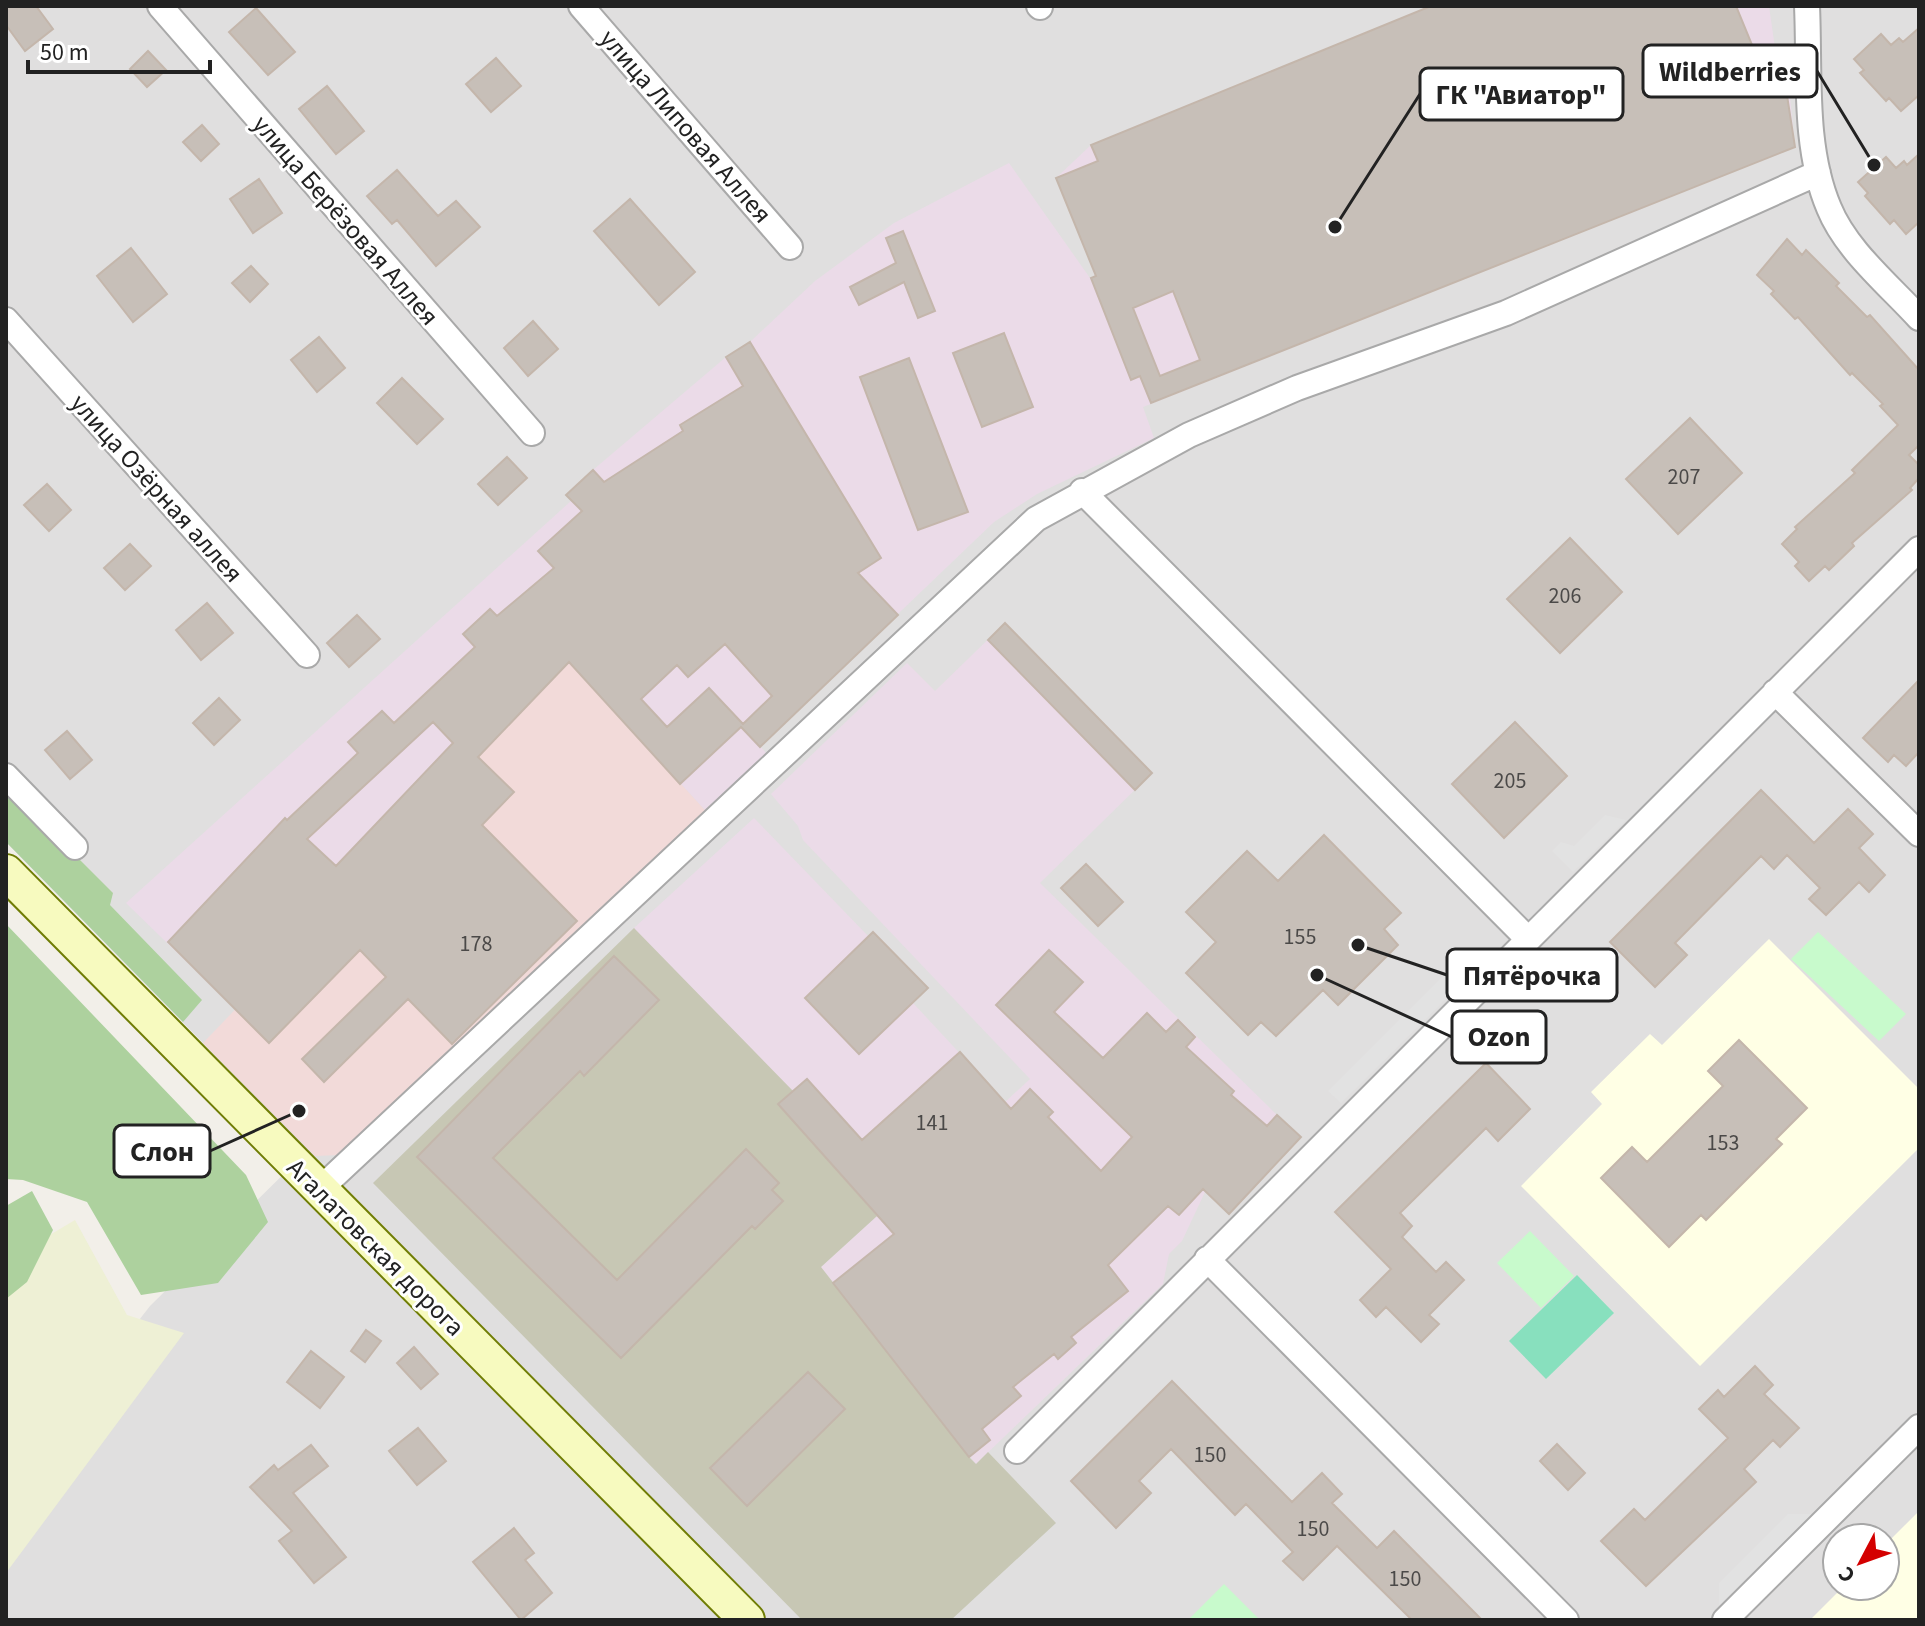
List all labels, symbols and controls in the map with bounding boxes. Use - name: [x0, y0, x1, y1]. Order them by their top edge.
- street label: улица Липовая Аллея: [591, 21, 780, 231]
- scale bar: [28, 24, 210, 74]
- text: 50 m: [40, 35, 89, 70]
- callout: Wildberries: [1643, 45, 1817, 97]
- text: Wildberries: [1659, 52, 1801, 92]
- callout: ГК "Авиатор": [1420, 68, 1623, 120]
- text: ГК "Авиатор": [1435, 75, 1607, 115]
- street label: улица Берёзовая Аллея: [244, 107, 447, 334]
- street label: улица Озёрная аллея: [62, 386, 252, 591]
- house number: 207: [1668, 461, 1700, 493]
- house number: 206: [1549, 580, 1581, 612]
- house number: 205: [1494, 765, 1526, 797]
- house number: 155: [1284, 921, 1316, 953]
- house number: 178: [460, 928, 492, 960]
- callout: Пятёрочка: [1447, 949, 1617, 1001]
- text: Пятёрочка: [1463, 956, 1601, 996]
- callout: Ozon: [1452, 1011, 1546, 1063]
- text: Ozon: [1468, 1017, 1530, 1057]
- house number: 141: [916, 1107, 948, 1139]
- callout: Слон: [114, 1125, 210, 1177]
- house number: 153: [1707, 1127, 1739, 1159]
- text: Слон: [130, 1132, 194, 1172]
- street label: Агалатовская дорога: [278, 1150, 473, 1345]
- house number: 150: [1194, 1439, 1226, 1471]
- house number: 150: [1297, 1513, 1329, 1545]
- north arrow: [1821, 1522, 1901, 1602]
- text: С: [1830, 1559, 1863, 1590]
- house number: 150: [1389, 1563, 1421, 1595]

